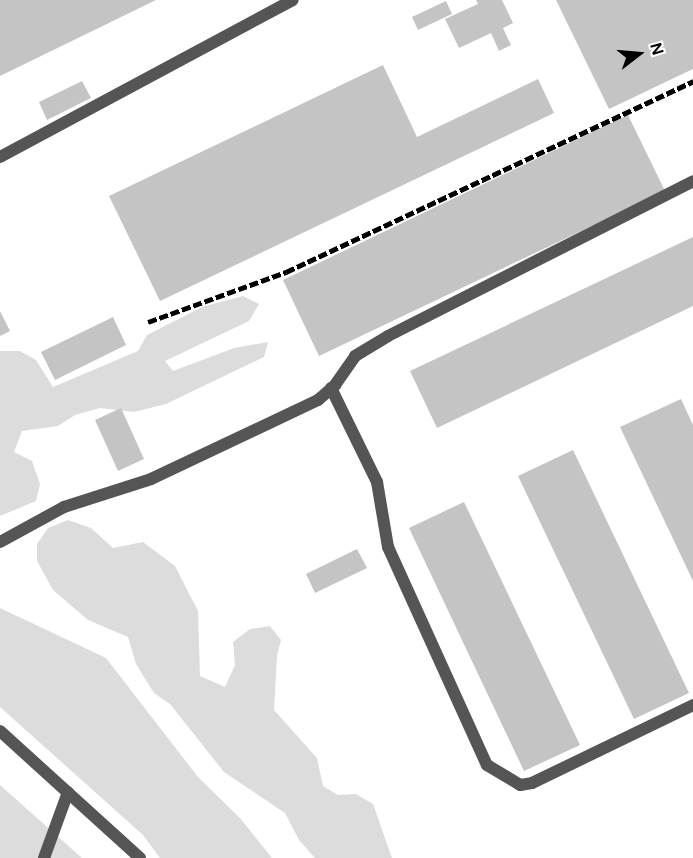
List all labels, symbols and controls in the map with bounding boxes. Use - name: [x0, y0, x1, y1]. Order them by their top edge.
- north arrow: [609, 24, 669, 84]
- text: N: [645, 40, 668, 57]

